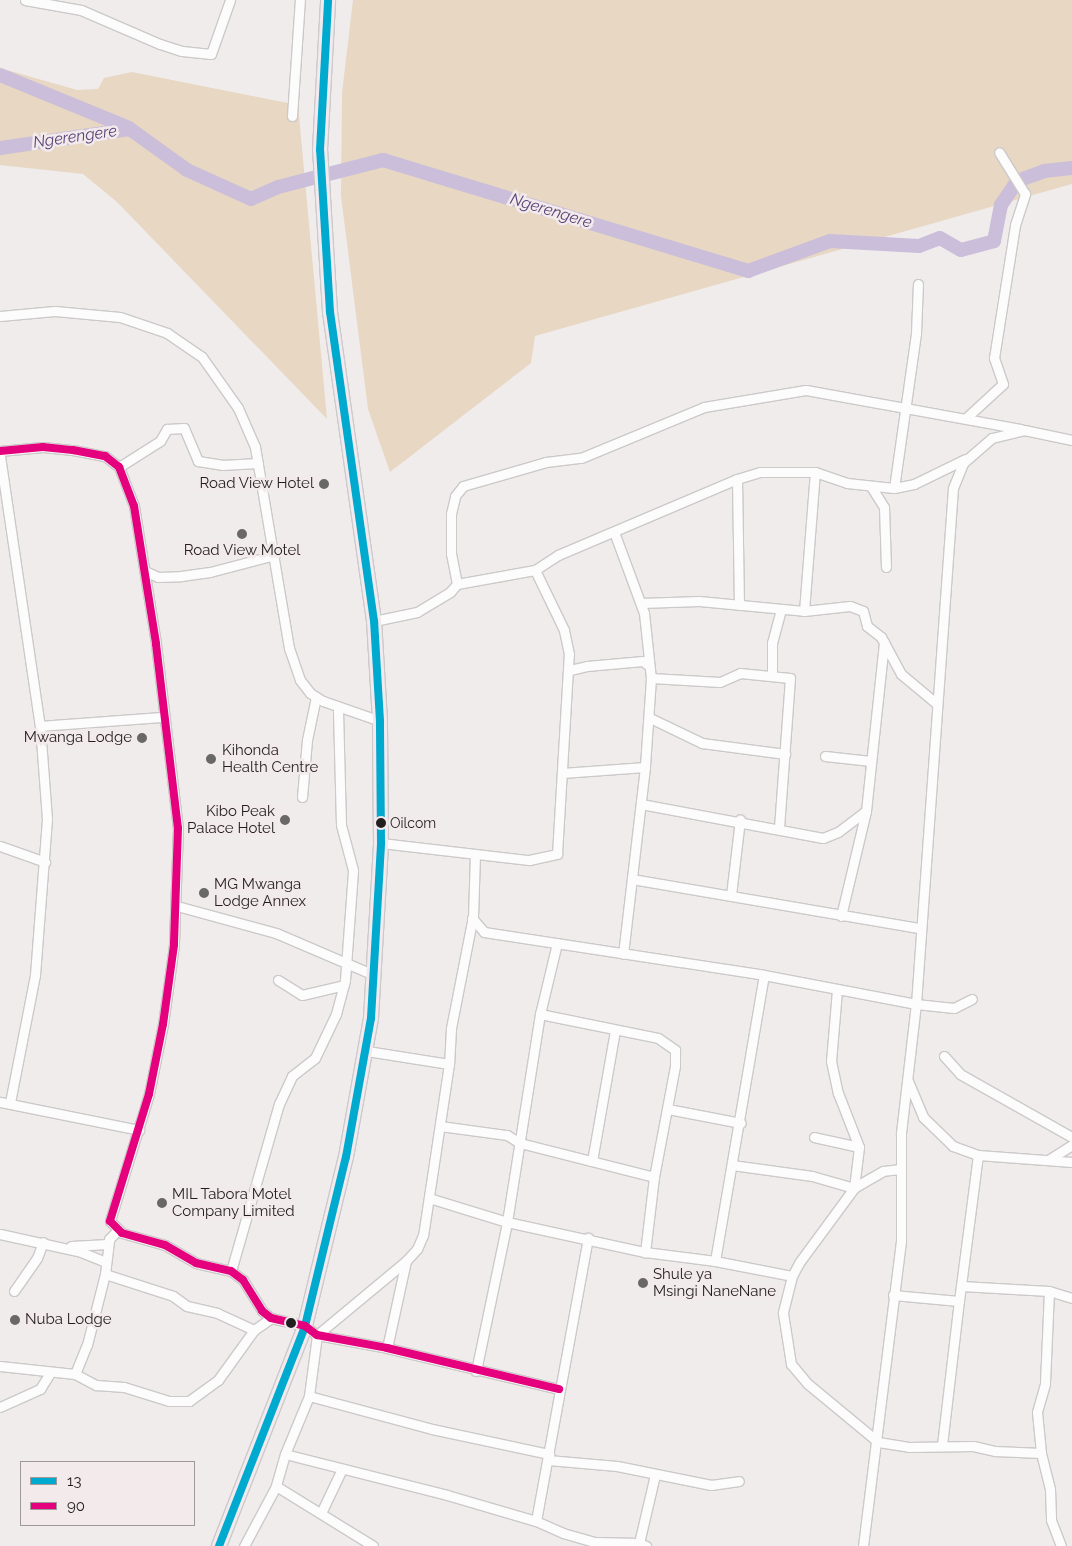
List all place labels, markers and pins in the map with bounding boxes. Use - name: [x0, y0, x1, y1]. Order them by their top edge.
- place label: Road View Hotel: [199, 475, 314, 493]
- marker: Road View Hotel: [318, 478, 330, 490]
- marker: Road View Motel: [236, 528, 248, 540]
- place label: Road View Motel: [183, 542, 301, 560]
- place label: Mwanga Lodge: [24, 729, 132, 747]
- marker: Mwanga Lodge: [136, 732, 148, 744]
- place label: Kihonda Health Centre: [222, 741, 318, 776]
- marker: Kihonda Health Centre: [204, 752, 218, 766]
- place label: Kibo Peak Palace Hotel: [187, 802, 275, 837]
- marker: Kibo Peak Palace Hotel: [279, 814, 291, 826]
- place label: Oilcom: [390, 815, 436, 831]
- marker: Oilcom: [376, 818, 386, 828]
- place label: MG Mwanga Lodge Annex: [214, 875, 306, 910]
- marker: MG Mwanga Lodge Annex: [198, 887, 210, 899]
- place label: MIL Tabora Motel Company Limited: [172, 1185, 295, 1220]
- marker: MIL Tabora Motel Company Limited: [156, 1197, 168, 1209]
- place label: Shule ya Msingi NaneNane: [653, 1265, 776, 1300]
- marker: Shule ya Msingi NaneNane: [637, 1277, 649, 1289]
- place label: Nuba Lodge: [25, 1311, 112, 1329]
- marker: Nuba Lodge: [9, 1314, 21, 1326]
- unlabelled marker: [286, 1318, 296, 1328]

